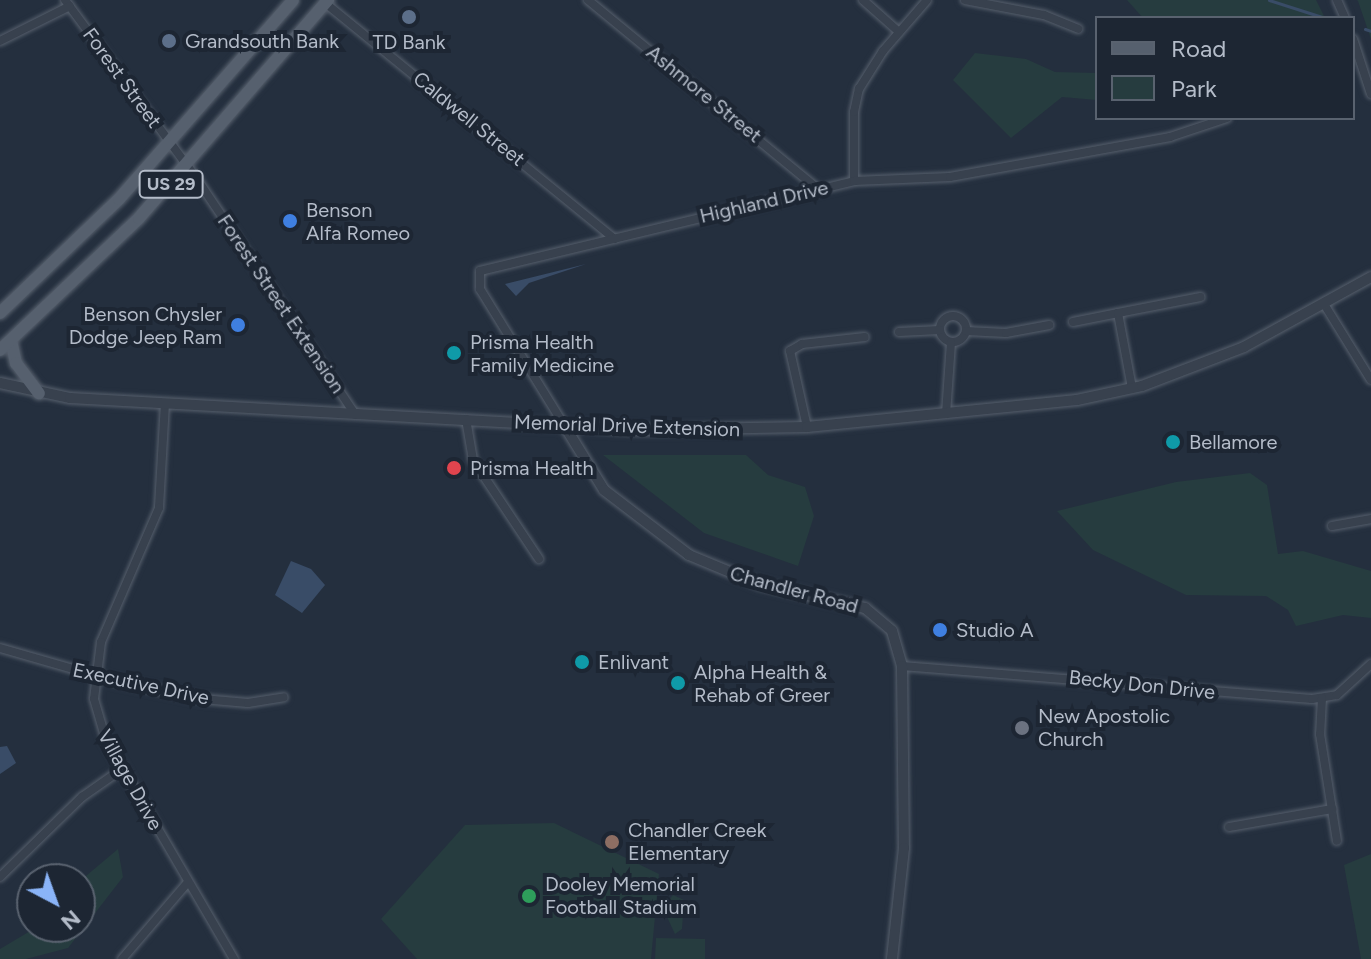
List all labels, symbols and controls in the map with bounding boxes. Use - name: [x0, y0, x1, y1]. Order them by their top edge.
- marker: TD Bank: [400, 8, 418, 26]
- legend: [1095, 16, 1355, 120]
- street label: Forest Street: [78, 23, 166, 133]
- place label: Grandsouth Bank: [185, 29, 339, 53]
- place label: TD Bank: [372, 30, 446, 54]
- marker: Grandsouth Bank: [160, 32, 178, 50]
- text: Road: [1171, 34, 1226, 63]
- street label: Ashmore Street: [642, 40, 766, 148]
- street label: Caldwell Street: [408, 67, 530, 171]
- text: Park: [1171, 74, 1217, 103]
- road number: US 29: [137, 170, 205, 198]
- street label: Highland Drive: [697, 176, 831, 228]
- place label: Benson Alfa Romeo: [306, 198, 410, 245]
- street label: Forest Street Extension: [212, 210, 350, 398]
- marker: Benson Alfa Romeo: [281, 212, 299, 230]
- place label: Benson Chysler Dodge Jeep Ram: [69, 302, 222, 349]
- marker: Benson Chysler Dodge Jeep Ram: [229, 316, 247, 334]
- place label: Prisma Health Family Medicine: [470, 330, 614, 377]
- marker: Prisma Health Family Medicine: [445, 344, 463, 362]
- street label: Memorial Drive Extension: [514, 410, 740, 442]
- place label: Bellamore: [1189, 430, 1277, 454]
- marker: Bellamore: [1164, 433, 1182, 451]
- place label: Prisma Health: [470, 456, 594, 480]
- marker: Prisma Health: [445, 459, 463, 477]
- street label: Chandler Road: [727, 561, 861, 619]
- place label: Studio A: [956, 618, 1033, 642]
- marker: Studio A: [931, 621, 949, 639]
- place label: Enlivant: [598, 650, 669, 674]
- marker: Enlivant: [573, 653, 591, 671]
- street label: Executive Drive: [71, 658, 211, 710]
- place label: Alpha Health & Rehab of Greer: [694, 660, 830, 707]
- street label: Becky Don Drive: [1068, 665, 1216, 705]
- marker: Alpha Health & Rehab of Greer: [669, 674, 687, 692]
- place label: New Apostolic Church: [1038, 704, 1170, 751]
- marker: New Apostolic Church: [1013, 719, 1031, 737]
- street label: Village Drive: [93, 725, 167, 835]
- place label: Chandler Creek Elementary: [628, 818, 766, 865]
- marker: Chandler Creek Elementary: [603, 833, 621, 851]
- north arrow: [16, 863, 96, 943]
- place label: Dooley Memorial Football Stadium: [545, 872, 697, 919]
- marker: Dooley Memorial Football Stadium: [520, 887, 538, 905]
- text: N: [55, 904, 86, 936]

